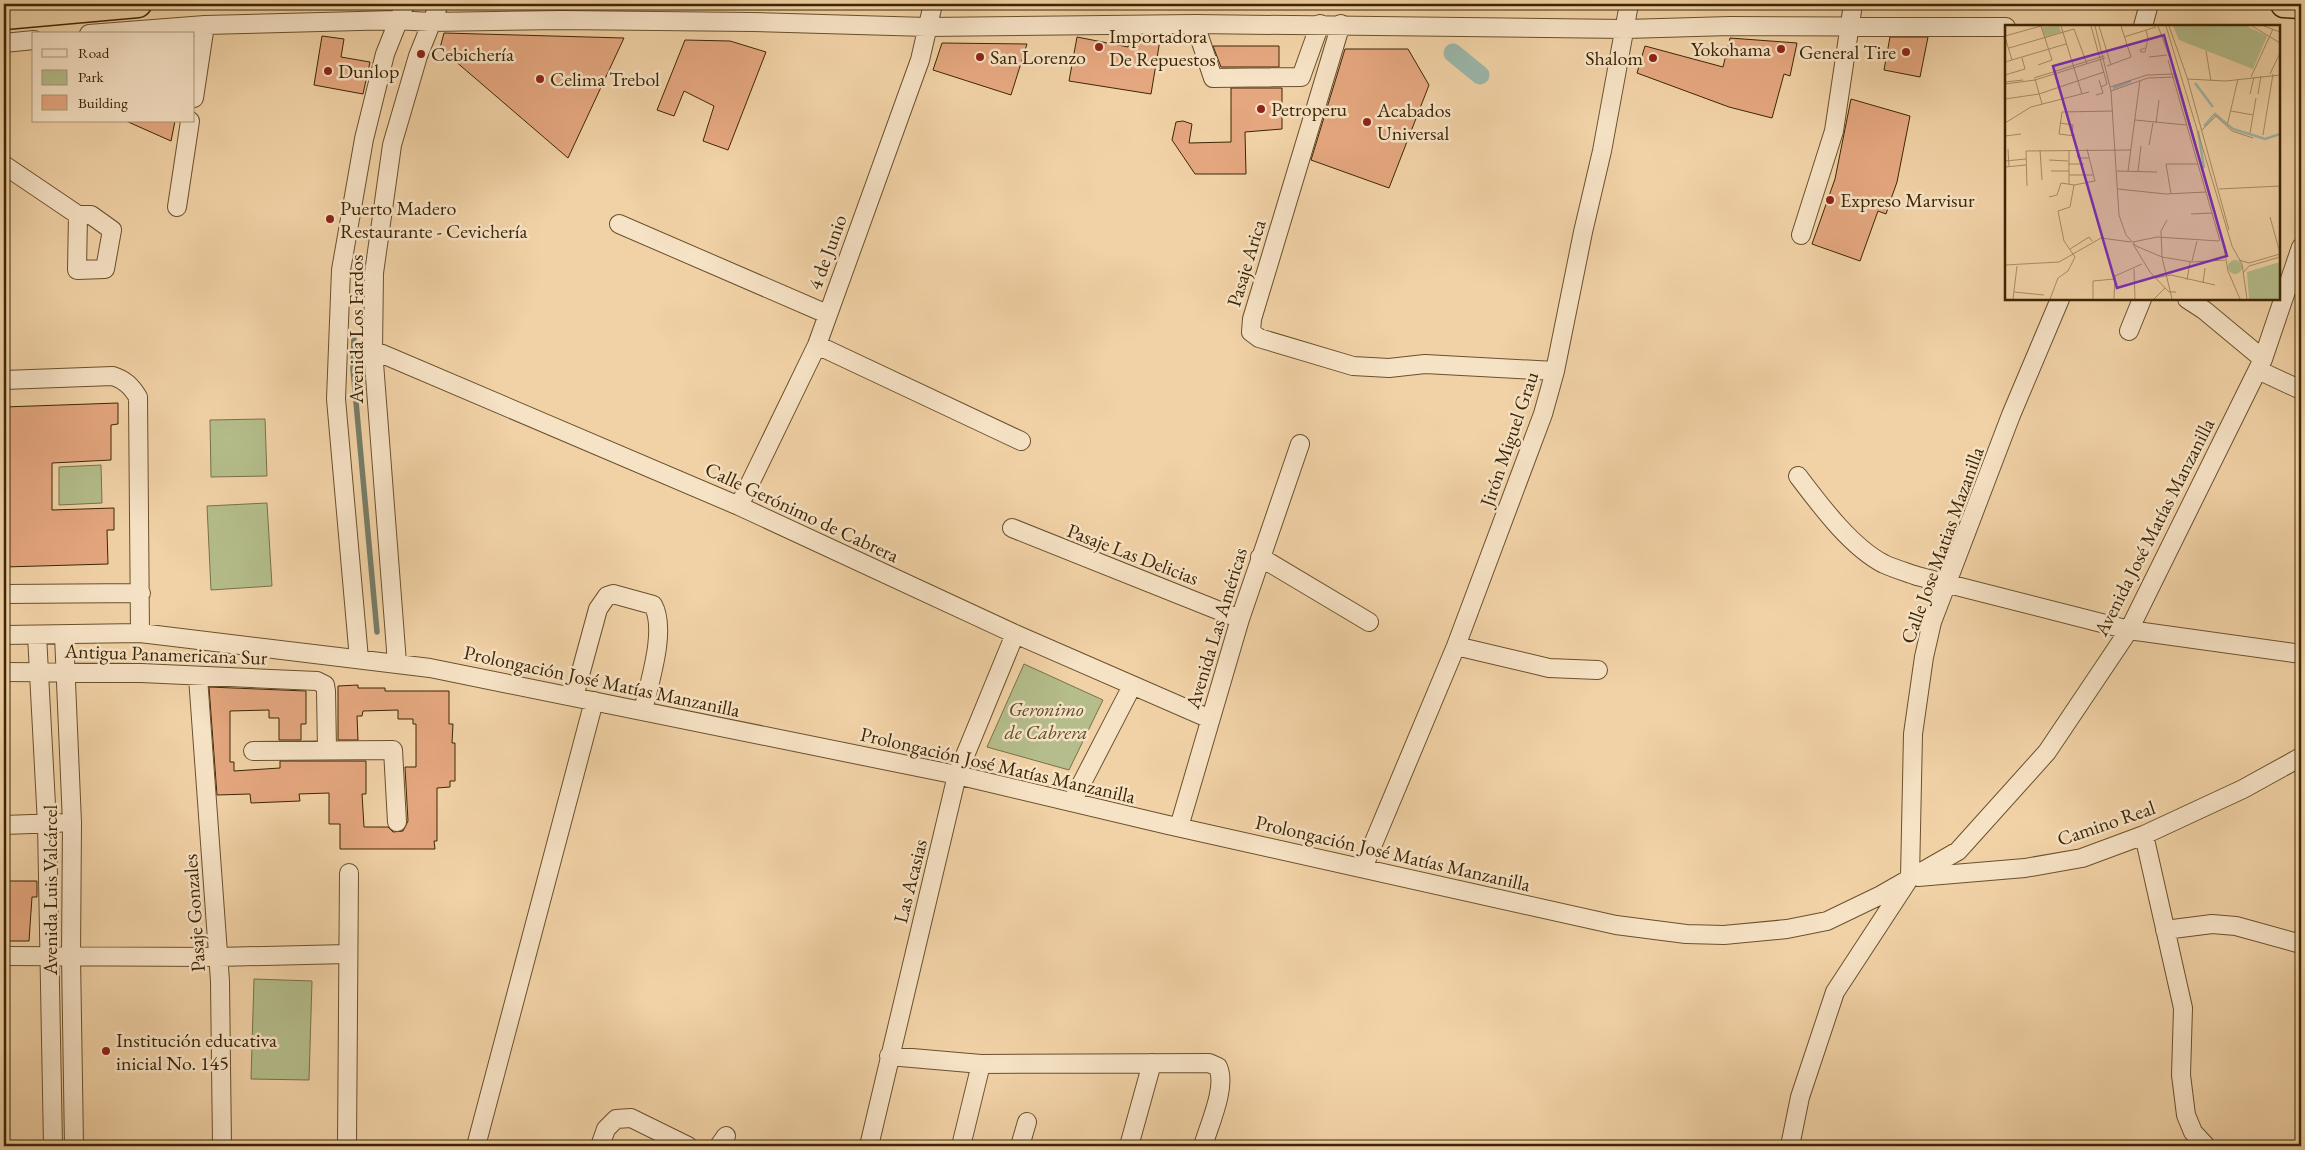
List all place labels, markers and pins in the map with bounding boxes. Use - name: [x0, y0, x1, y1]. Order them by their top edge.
- place label: Importadora De Repuestos: [1109, 23, 1216, 72]
- place label: Yokohama: [1691, 36, 1771, 62]
- place label: General Tire: [1799, 39, 1896, 65]
- place label: Cebichería: [431, 41, 514, 67]
- marker: Importadora De Repuestos: [1093, 41, 1105, 53]
- marker: Yokohama: [1775, 43, 1787, 55]
- place label: San Lorenzo: [990, 44, 1086, 70]
- place label: Shalom: [1585, 45, 1643, 71]
- marker: General Tire: [1900, 46, 1912, 58]
- marker: Cebichería: [415, 48, 427, 60]
- marker: San Lorenzo: [974, 51, 986, 63]
- marker: Shalom: [1647, 52, 1659, 64]
- place label: Dunlop: [338, 58, 399, 84]
- marker: Dunlop: [322, 65, 334, 77]
- place label: Celima Trebol: [550, 66, 660, 92]
- marker: Celima Trebol: [534, 73, 546, 85]
- place label: Petroperu: [1271, 96, 1348, 122]
- place label: Acabados Universal: [1376, 97, 1451, 146]
- marker: Petroperu: [1255, 103, 1267, 115]
- marker: Acabados Universal: [1361, 116, 1373, 128]
- place label: Expreso Marvisur: [1840, 187, 1975, 213]
- marker: Expreso Marvisur: [1824, 194, 1836, 206]
- place label: Puerto Madero Restaurante - Cevichería: [340, 195, 528, 244]
- marker: Puerto Madero Restaurante - Cevichería: [324, 213, 336, 225]
- place label: Institución educativa inicial No. 145: [116, 1027, 277, 1076]
- marker: Institución educativa inicial No. 145: [100, 1045, 112, 1057]

